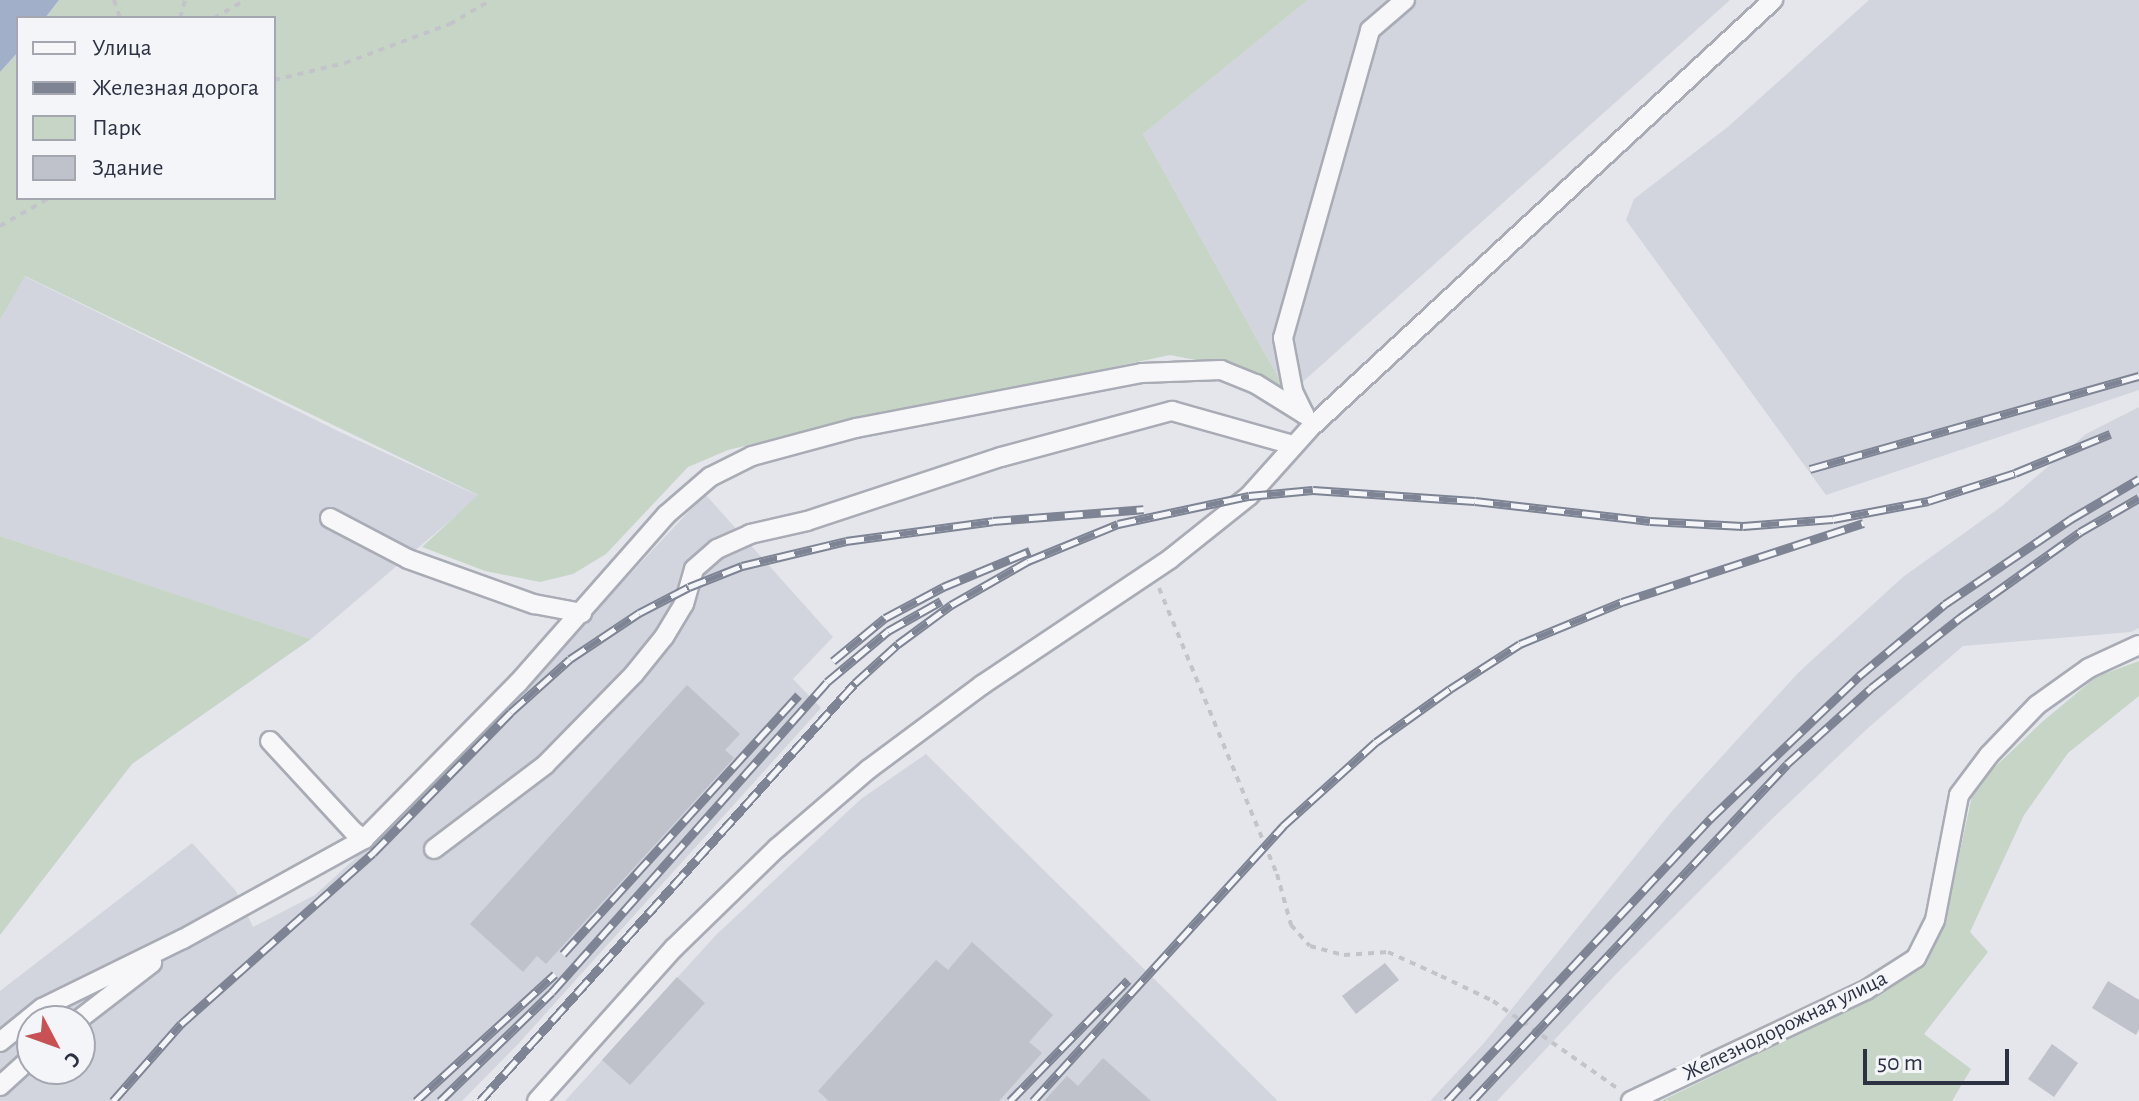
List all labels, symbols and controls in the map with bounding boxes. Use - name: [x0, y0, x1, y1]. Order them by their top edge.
- legend: [16, 16, 276, 200]
- text: Улица: [92, 36, 152, 60]
- text: Железная дорога: [92, 76, 259, 100]
- text: Парк: [92, 116, 141, 140]
- text: Здание: [92, 156, 163, 180]
- street label: Железнодорожная улица: [1678, 965, 1892, 1087]
- north arrow: [16, 1005, 96, 1085]
- scale bar: [1867, 1033, 2013, 1083]
- text: С: [60, 1048, 85, 1071]
- text: 50 m: [1877, 1051, 1923, 1075]

